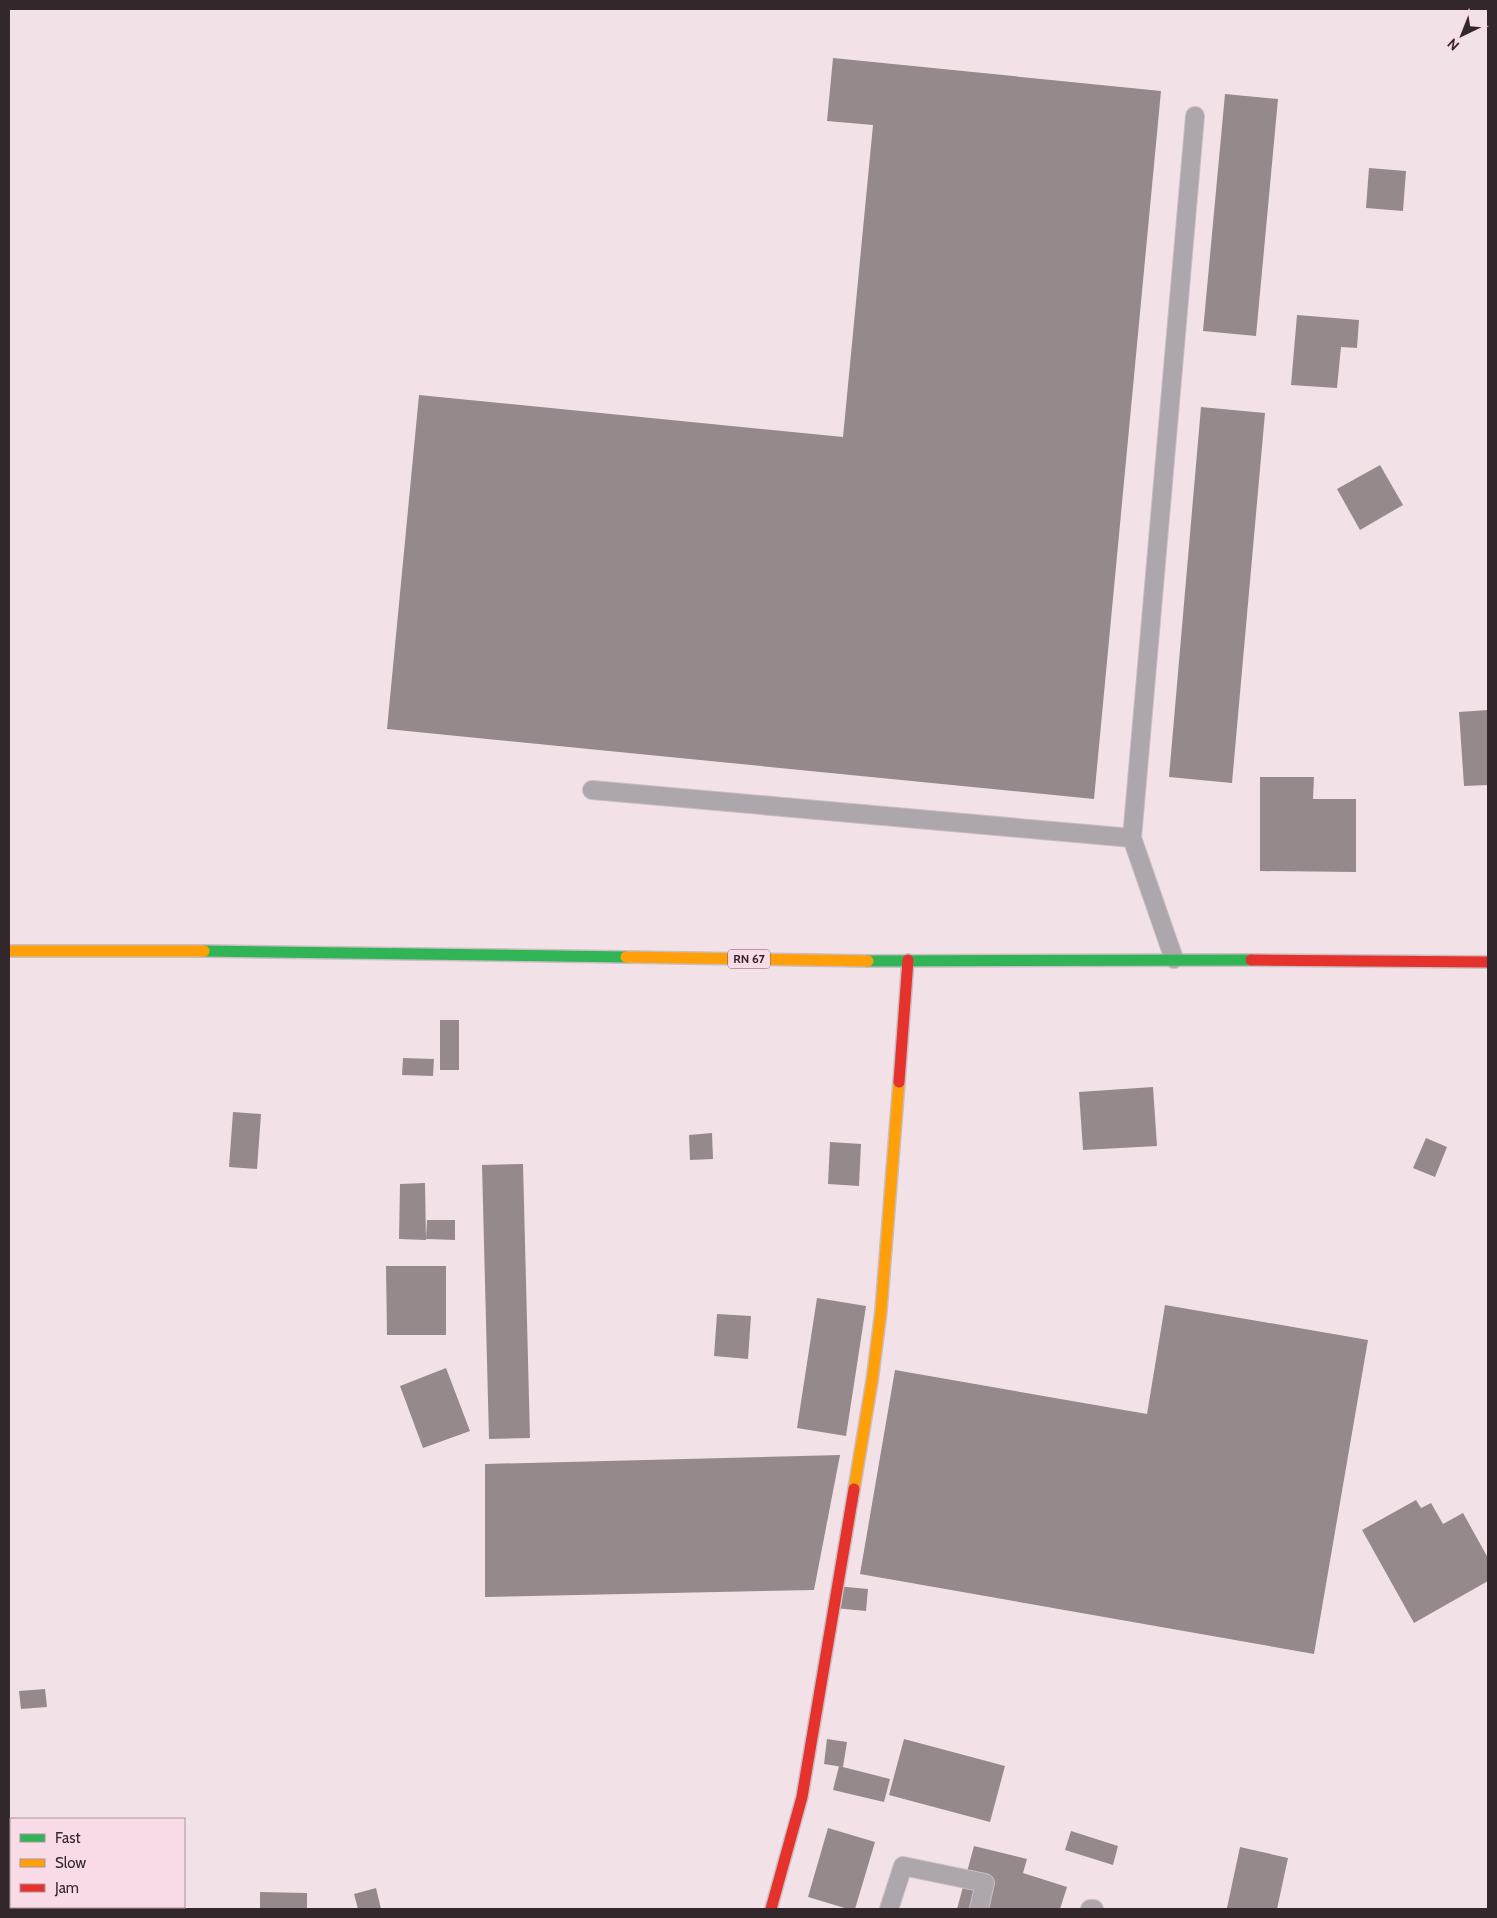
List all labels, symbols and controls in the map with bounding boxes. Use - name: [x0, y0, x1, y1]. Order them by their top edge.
- north arrow: [1437, 10, 1487, 60]
- text: N: [1443, 35, 1463, 54]
- road number: RN 67: [728, 950, 770, 969]
- legend: [10, 1818, 185, 1908]
- text: Fast: [55, 1829, 80, 1847]
- text: Slow: [55, 1854, 86, 1872]
- text: Jam: [54, 1879, 79, 1897]

